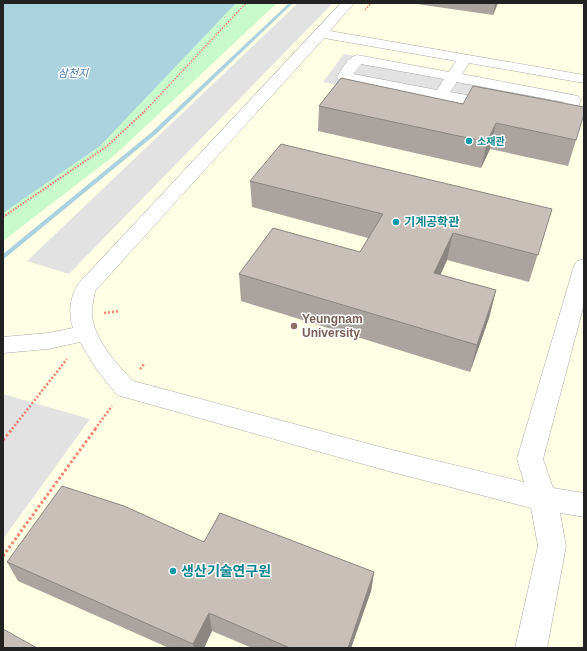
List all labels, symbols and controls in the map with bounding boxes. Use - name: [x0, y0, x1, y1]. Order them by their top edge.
- water label: 삼천지: [58, 67, 89, 79]
- marker: 소재관: [464, 136, 474, 146]
- place label: 소재관: [477, 136, 505, 147]
- place label: 기계공학관: [404, 215, 459, 229]
- marker: 기계공학관: [391, 217, 401, 227]
- place label: Yeungnam University: [302, 312, 363, 340]
- marker: Yeungnam University: [289, 321, 299, 331]
- place label: 생산기술연구원: [181, 563, 271, 579]
- marker: 생산기술연구원: [168, 566, 178, 576]

